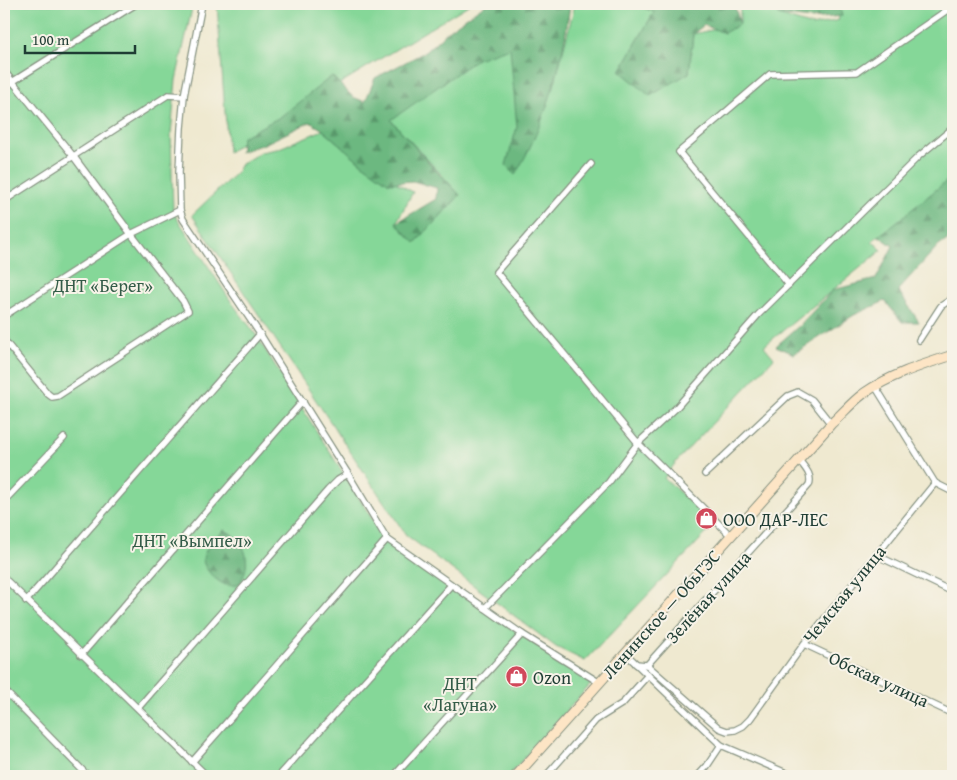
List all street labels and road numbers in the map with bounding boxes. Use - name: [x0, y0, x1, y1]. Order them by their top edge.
- street label: Чемская улица: [796, 539, 893, 649]
- street label: Ленинское — ОбьГЭС: [595, 543, 727, 685]
- street label: Зелёная улица: [659, 544, 757, 649]
- street label: Обская улица: [824, 644, 934, 714]

